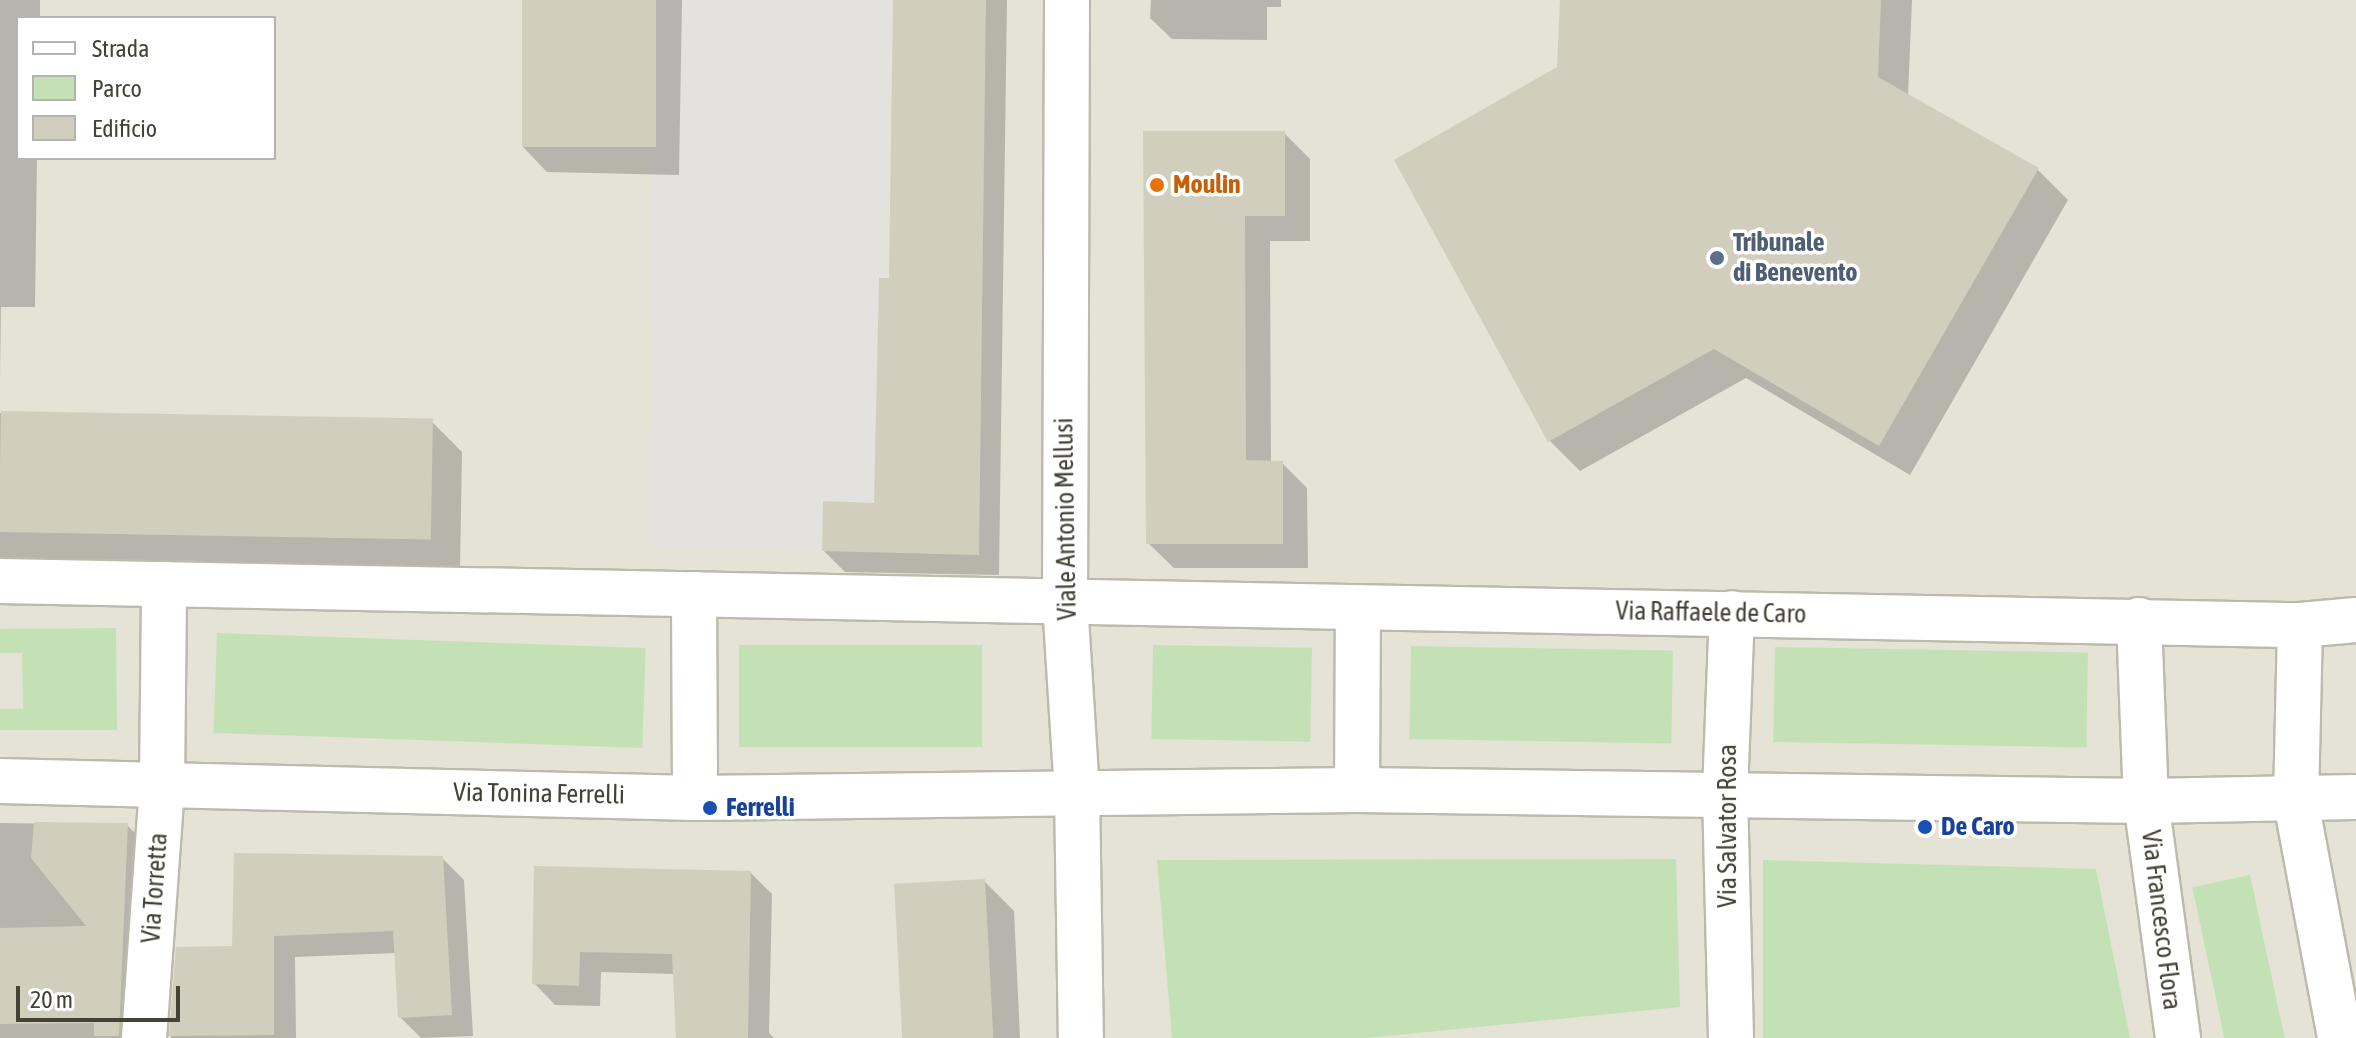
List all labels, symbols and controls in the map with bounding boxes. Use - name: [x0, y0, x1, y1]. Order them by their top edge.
- legend: [16, 16, 276, 160]
- text: Strada: [92, 35, 149, 62]
- text: Parco: [92, 75, 142, 102]
- text: Edificio: [92, 115, 157, 142]
- place label: Moulin: [1173, 169, 1241, 201]
- marker: Moulin: [1148, 176, 1166, 194]
- place label: Tribunale di Benevento: [1733, 227, 1857, 288]
- marker: Tribunale di Benevento: [1708, 249, 1726, 267]
- street label: Viale Antonio Mellusi: [1049, 417, 1083, 621]
- street label: Via Raffaele de Caro: [1615, 596, 1807, 630]
- street label: Via Salvator Rosa: [1712, 744, 1744, 908]
- street label: Via Tonina Ferrelli: [453, 777, 625, 811]
- place label: Ferrelli: [726, 792, 795, 824]
- marker: Ferrelli: [701, 799, 719, 817]
- place label: De Caro: [1941, 811, 2015, 843]
- marker: De Caro: [1916, 818, 1934, 836]
- street label: Via Francesco Flora: [2135, 828, 2187, 1012]
- street label: Via Torretta: [136, 832, 174, 944]
- scale bar: [20, 970, 184, 1020]
- text: 20 m: [30, 986, 73, 1013]

